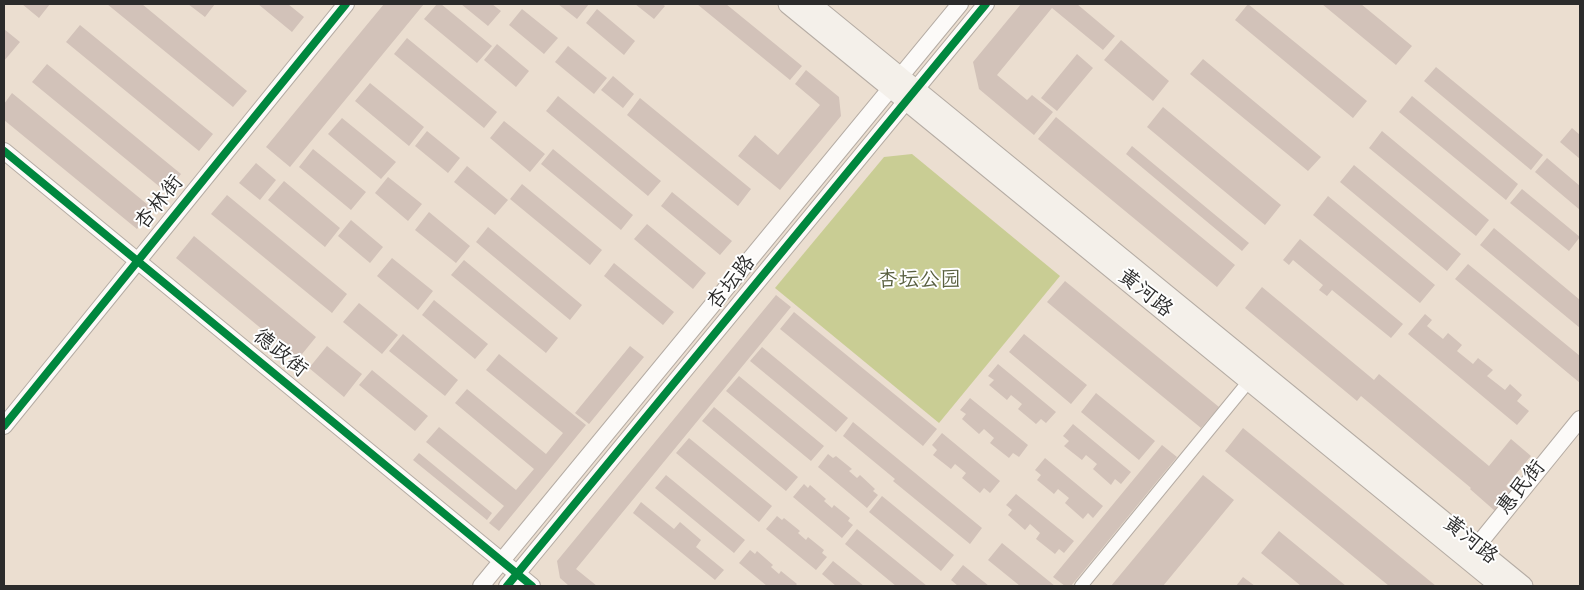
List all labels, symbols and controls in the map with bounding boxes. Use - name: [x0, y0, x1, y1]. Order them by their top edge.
- street label: 杏林街: [131, 172, 191, 236]
- street label: 杏坛路: [703, 252, 763, 316]
- street label: 黄河路: [1112, 265, 1176, 325]
- park label: 杏坛公园: [877, 270, 961, 296]
- street label: 德政街: [247, 325, 311, 385]
- street label: 惠民街: [1493, 457, 1553, 521]
- street label: 黄河路: [1437, 512, 1501, 572]

